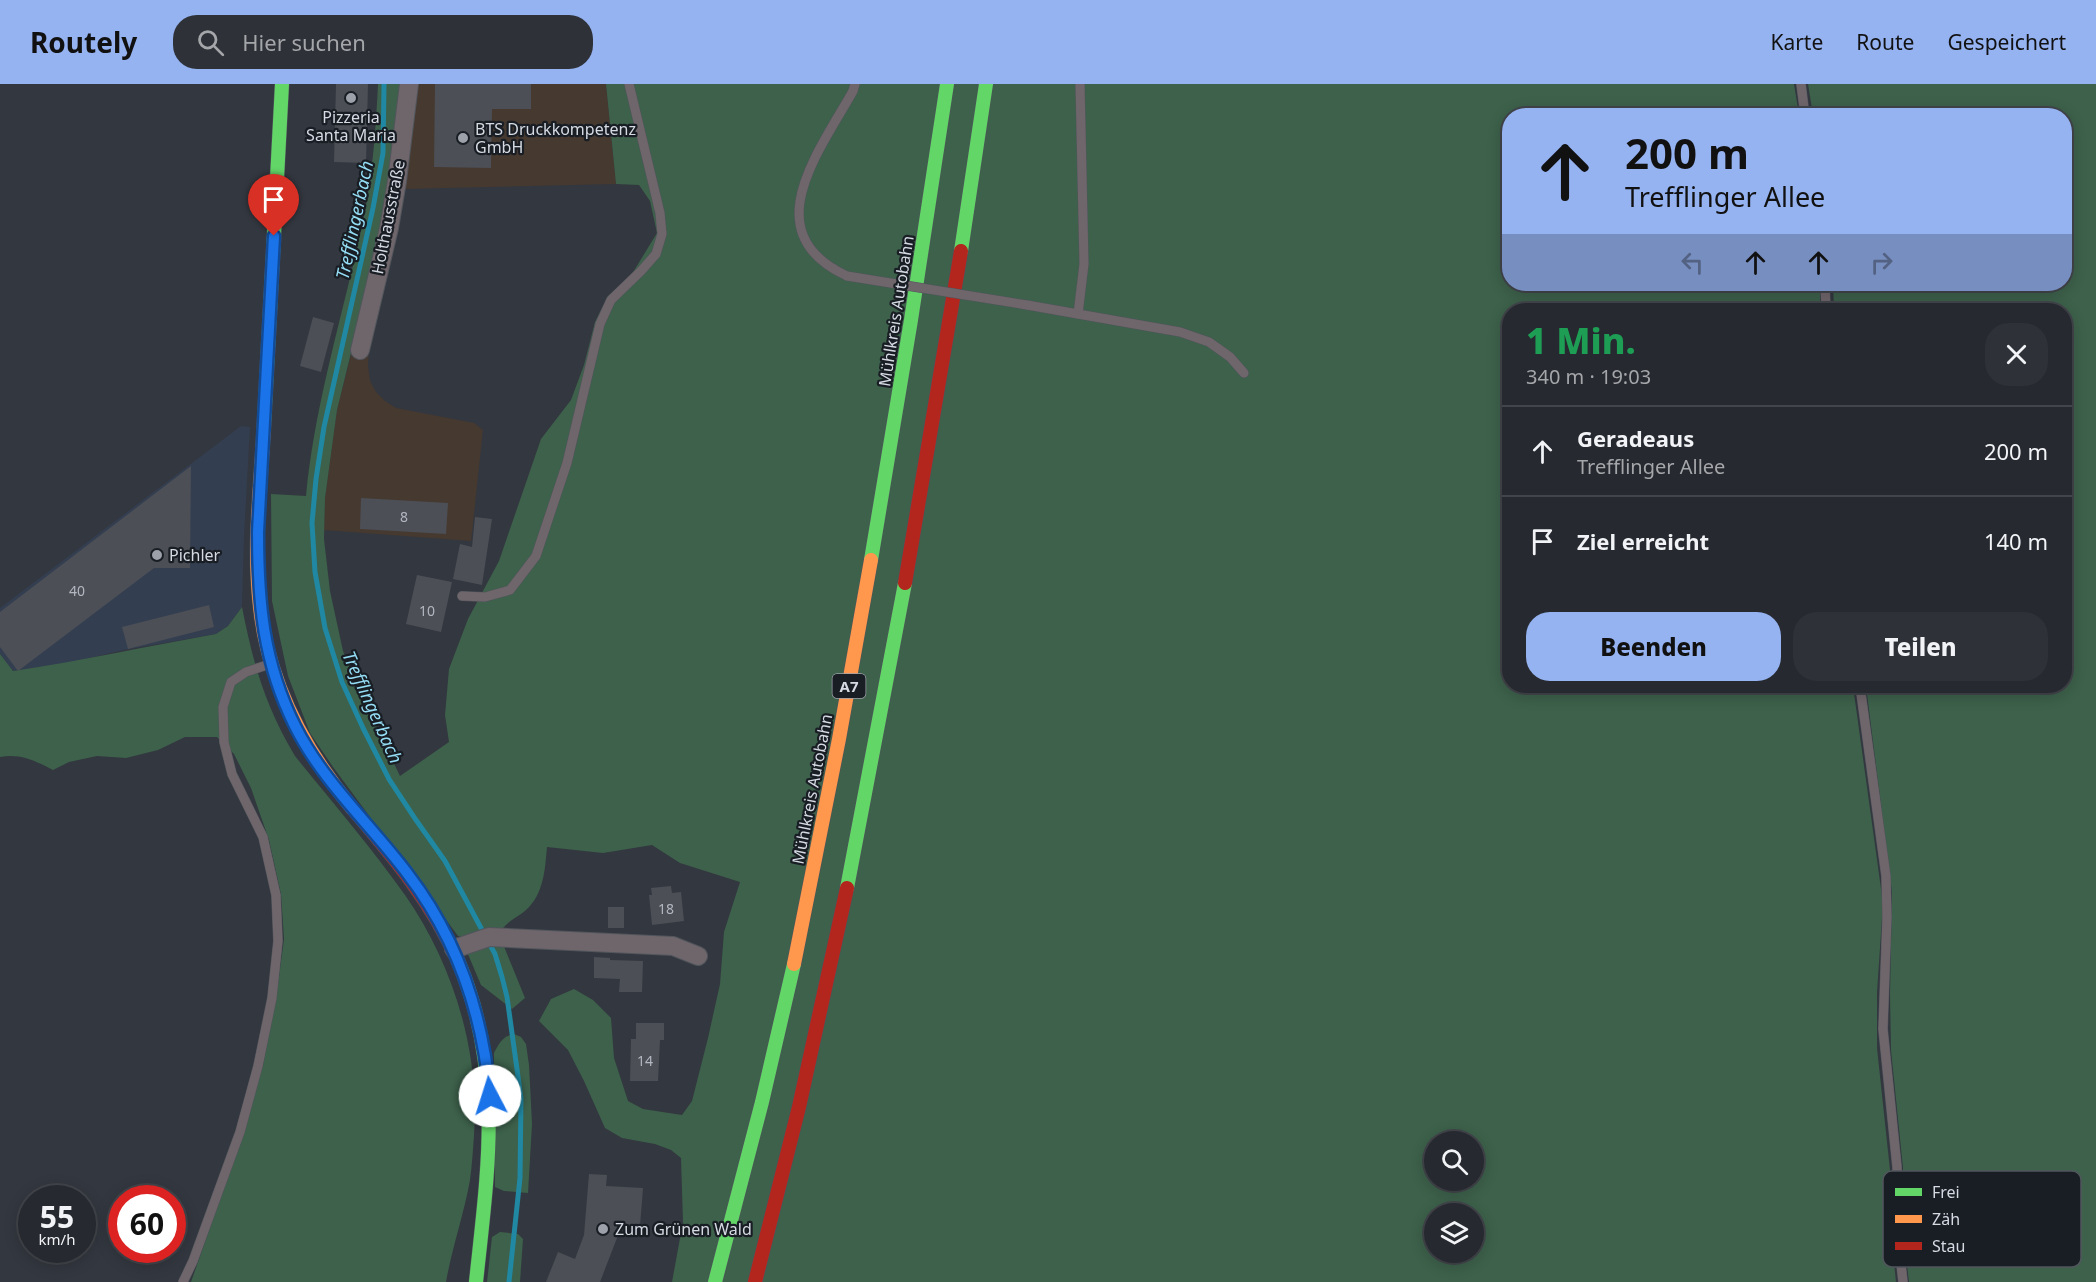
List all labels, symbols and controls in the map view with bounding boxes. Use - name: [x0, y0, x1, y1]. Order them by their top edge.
- search box: [173, 15, 593, 69]
- text: Routely: [30, 23, 137, 61]
- icon: search: [194, 26, 227, 59]
- text: Hier suchen: [242, 27, 366, 57]
- text: Karte: [1770, 28, 1823, 56]
- text: Route: [1856, 28, 1914, 56]
- text: Gespeichert: [1947, 28, 2066, 56]
- marker: Pizzeria Santa Maria: [344, 91, 358, 105]
- place label: Pizzeria Santa Maria: [306, 106, 396, 146]
- place label: BTS Druckkompetenz GmbH: [475, 118, 636, 158]
- text: 200 m: [1625, 124, 1749, 181]
- marker: BTS Druckkompetenz GmbH: [456, 131, 470, 145]
- icon: ahead: [1526, 132, 1604, 210]
- water label: Trefflingerbach: [330, 158, 378, 282]
- street label: Holthausstraße: [366, 158, 410, 276]
- pin: [248, 174, 299, 236]
- text: Trefflinger Allee: [1625, 178, 1825, 215]
- icon: arrive: [257, 183, 290, 216]
- street label: Mühlkreis Autobahn: [873, 234, 919, 388]
- icon: left: [1676, 246, 1709, 279]
- icon: ahead: [1739, 246, 1772, 279]
- icon: ahead: [1802, 246, 1835, 279]
- icon: right: [1865, 246, 1898, 279]
- text: 1 Min.: [1526, 316, 1636, 365]
- button: close: [1985, 323, 2048, 386]
- text: 340 m · 19:03: [1526, 363, 1651, 390]
- text: Geradeaus: [1577, 423, 1694, 453]
- icon: ahead: [1526, 435, 1559, 468]
- text: 200 m: [1984, 436, 2048, 466]
- text: Trefflinger Allee: [1577, 453, 1725, 480]
- house number: 8: [400, 507, 408, 526]
- icon: arrive: [1526, 525, 1559, 558]
- text: Ziel erreicht: [1577, 526, 1709, 556]
- text: 140 m: [1984, 526, 2048, 556]
- place label: Pichler: [169, 544, 221, 566]
- marker: Pichler: [150, 548, 164, 562]
- house number: 40: [69, 581, 85, 600]
- house number: 10: [419, 601, 435, 620]
- button: Beenden: [1526, 612, 1781, 681]
- button: Teilen: [1793, 612, 2048, 681]
- water label: Trefflingerbach: [337, 647, 409, 767]
- road number: A7: [832, 674, 866, 698]
- street label: Mühlkreis Autobahn: [787, 712, 837, 866]
- house number: 18: [658, 899, 674, 918]
- house number: 14: [637, 1051, 653, 1070]
- position arrow: [458, 1064, 522, 1128]
- map controls: [1424, 1131, 1484, 1263]
- button: search: [1424, 1131, 1484, 1191]
- legend: [1883, 1171, 2081, 1267]
- text: Frei: [1932, 1181, 1960, 1203]
- speed limit sign: 60: [108, 1185, 186, 1263]
- text: 55: [40, 1196, 74, 1237]
- button: layers: [1424, 1203, 1484, 1263]
- text: Zäh: [1932, 1208, 1960, 1230]
- place label: Zum Grünen Wald: [615, 1218, 752, 1240]
- marker: Zum Grünen Wald: [596, 1222, 610, 1236]
- text: km/h: [39, 1229, 75, 1249]
- text: Stau: [1932, 1235, 1965, 1257]

